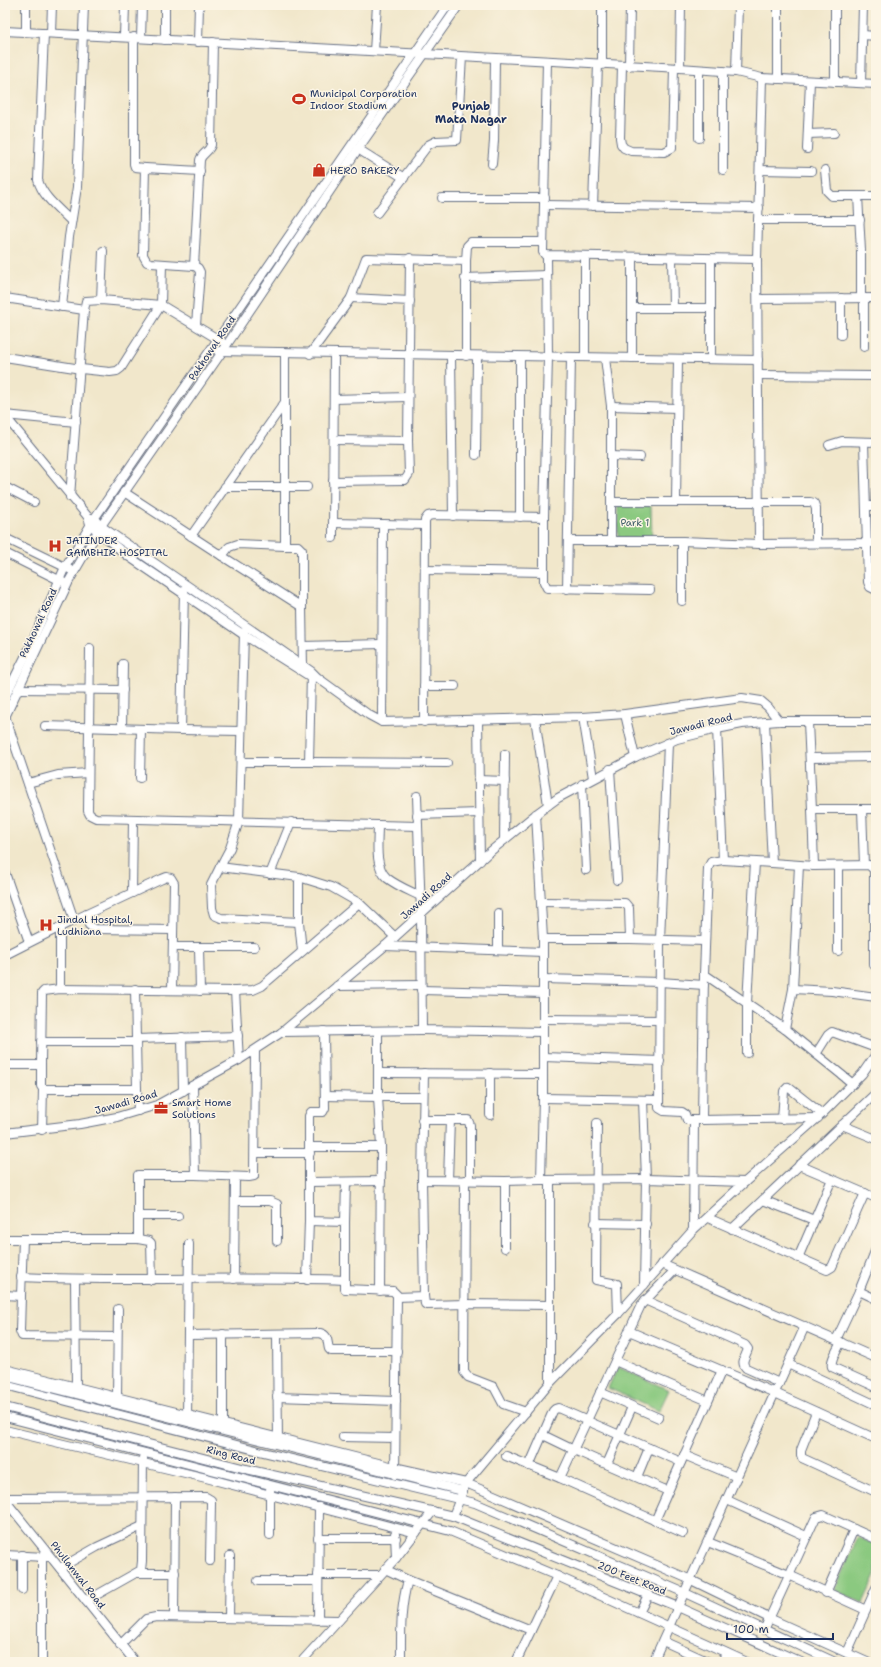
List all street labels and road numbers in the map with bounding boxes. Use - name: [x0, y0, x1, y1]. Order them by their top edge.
- street label: Pakhowal Road: [186, 313, 239, 383]
- street label: Pakhowal Road: [16, 586, 60, 660]
- street label: Jawadi Road: [668, 710, 734, 738]
- street label: Jawadi Road: [398, 869, 455, 922]
- street label: Jawadi Road: [93, 1087, 159, 1117]
- street label: Ring Road: [205, 1443, 258, 1468]
- street label: Phullanwal Road: [48, 1539, 109, 1612]
- street label: 200 Feet Road: [596, 1558, 669, 1598]

